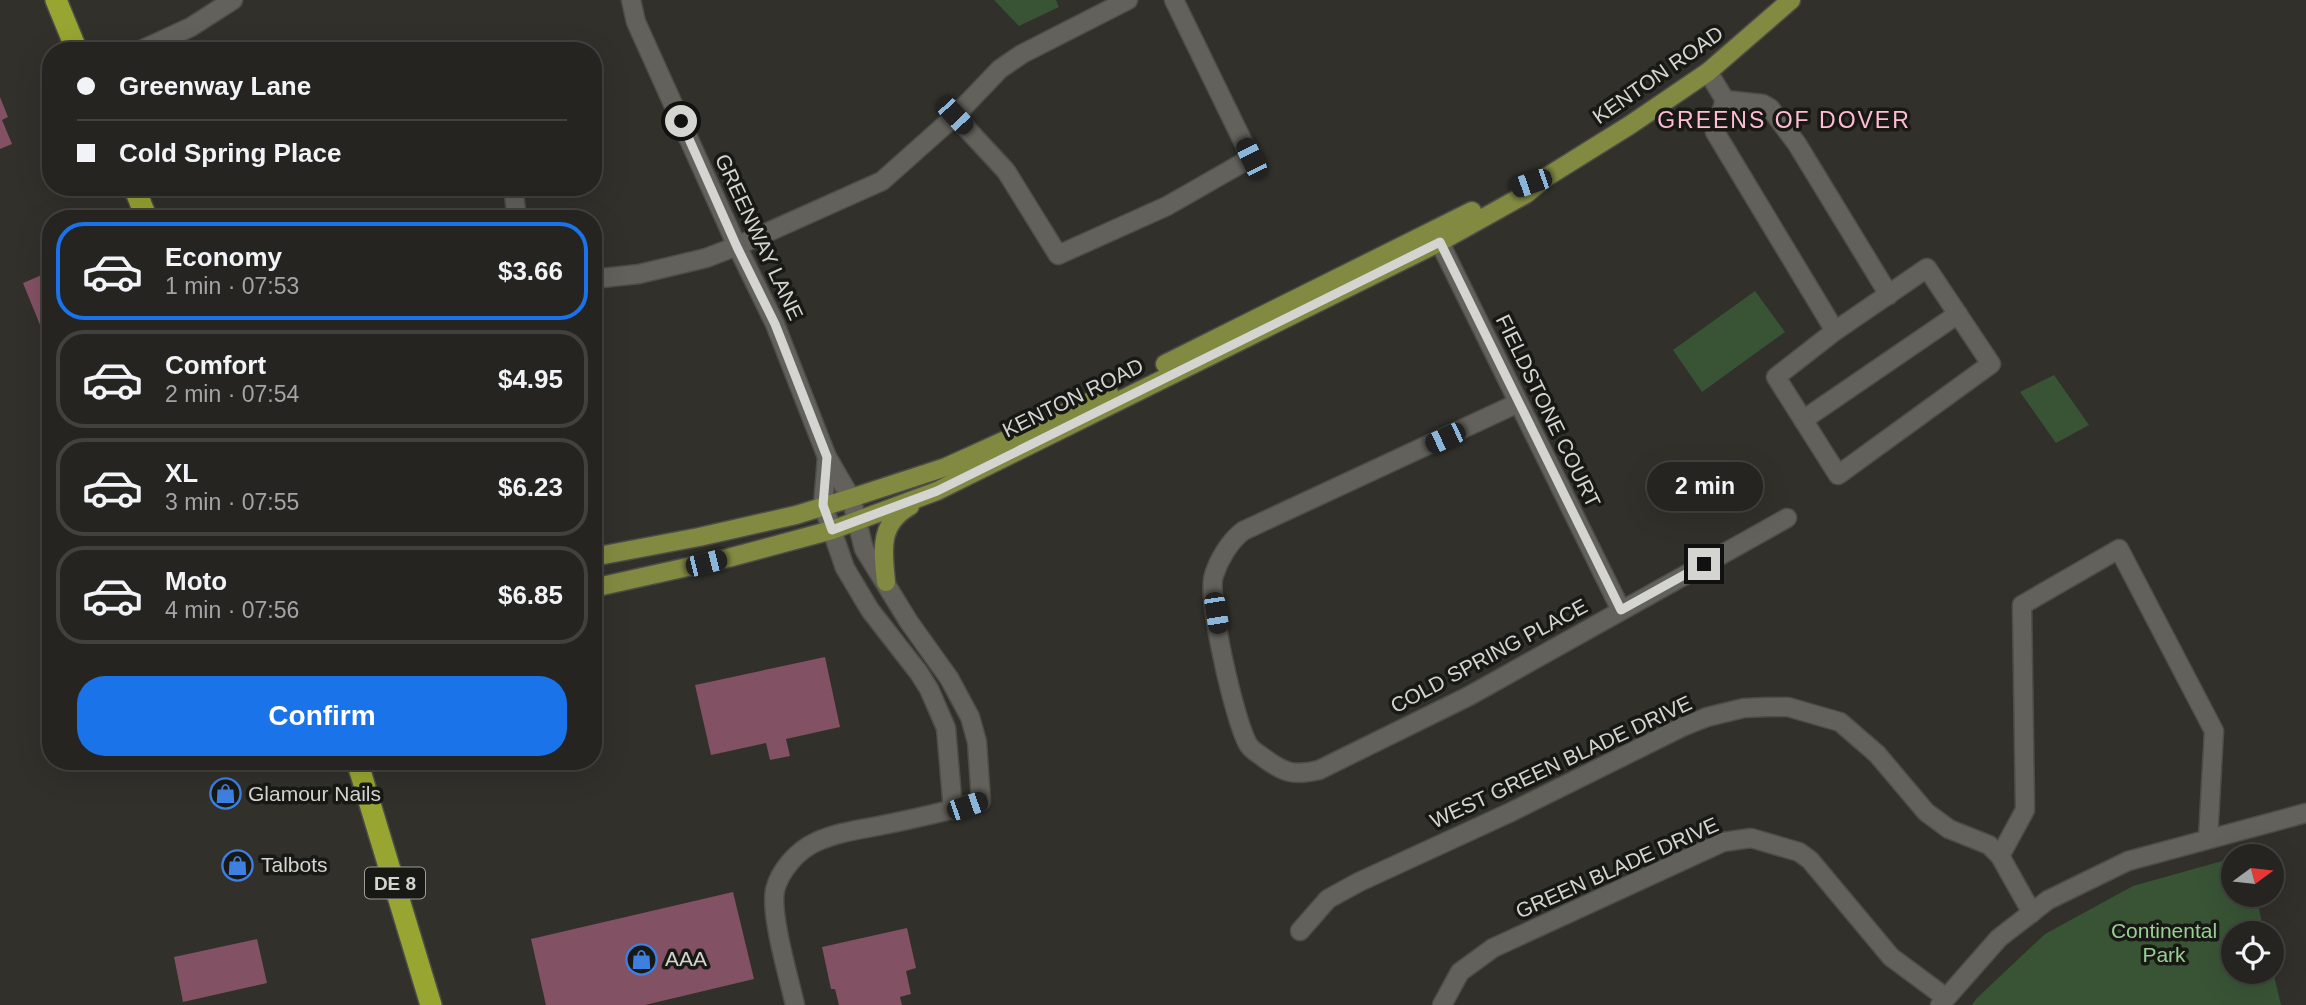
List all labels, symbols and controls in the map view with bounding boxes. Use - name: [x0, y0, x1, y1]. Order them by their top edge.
- street label: KENTON ROAD: [1588, 21, 1727, 128]
- text: Greenway Lane: [119, 71, 311, 101]
- car: [933, 93, 978, 139]
- route start: [665, 105, 697, 137]
- district label: GREENS OF DOVER: [1657, 107, 1911, 133]
- car: [1233, 135, 1270, 181]
- text: Cold Spring Place: [119, 138, 342, 168]
- street label: GREENWAY LANE: [711, 150, 808, 323]
- car: [1508, 166, 1555, 200]
- icon: car: [81, 240, 144, 303]
- text: Economy: [165, 242, 282, 272]
- text: $3.66: [498, 256, 563, 286]
- text: 1 min · 07:53: [165, 273, 299, 299]
- street label: FIELDSTONE COURT: [1492, 311, 1605, 511]
- icon: car: [81, 348, 144, 411]
- text: Comfort: [165, 350, 266, 380]
- street label: KENTON ROAD: [999, 354, 1147, 442]
- text: $4.95: [498, 364, 563, 394]
- text: 2 min · 07:54: [165, 381, 299, 407]
- car: [1422, 420, 1469, 456]
- icon: car: [81, 456, 144, 519]
- text: XL: [165, 458, 198, 488]
- callout: 2 min: [1646, 462, 1762, 512]
- text: $6.23: [498, 472, 563, 502]
- text: 2 min: [1675, 473, 1735, 499]
- text: 3 min · 07:55: [165, 489, 299, 515]
- car: [684, 548, 729, 578]
- route end: [1688, 548, 1720, 580]
- icon: car: [81, 564, 144, 627]
- text: Moto: [165, 566, 227, 596]
- text: $6.85: [498, 580, 563, 610]
- car: [1203, 591, 1230, 635]
- street label: COLD SPRING PLACE: [1387, 594, 1591, 717]
- text: 4 min · 07:56: [165, 597, 299, 623]
- button: Confirm: [77, 676, 567, 756]
- street label: WEST GREEN BLADE DRIVE: [1427, 691, 1695, 832]
- shop icon: Glamour Nails: [208, 777, 242, 811]
- place label: Glamour Nails: [248, 782, 381, 805]
- car: [944, 789, 991, 823]
- street label: GREEN BLADE DRIVE: [1512, 812, 1722, 923]
- north arrow: [2221, 844, 2284, 906]
- map controls: [2221, 844, 2284, 984]
- shop icon: Talbots: [221, 848, 255, 882]
- place label: Talbots: [261, 853, 328, 876]
- road number: DE 8: [365, 868, 425, 898]
- park label: Continental Park: [2111, 919, 2217, 966]
- button: locate: [2221, 921, 2284, 984]
- shop icon: AAA: [625, 942, 659, 976]
- place label: AAA: [665, 947, 707, 970]

